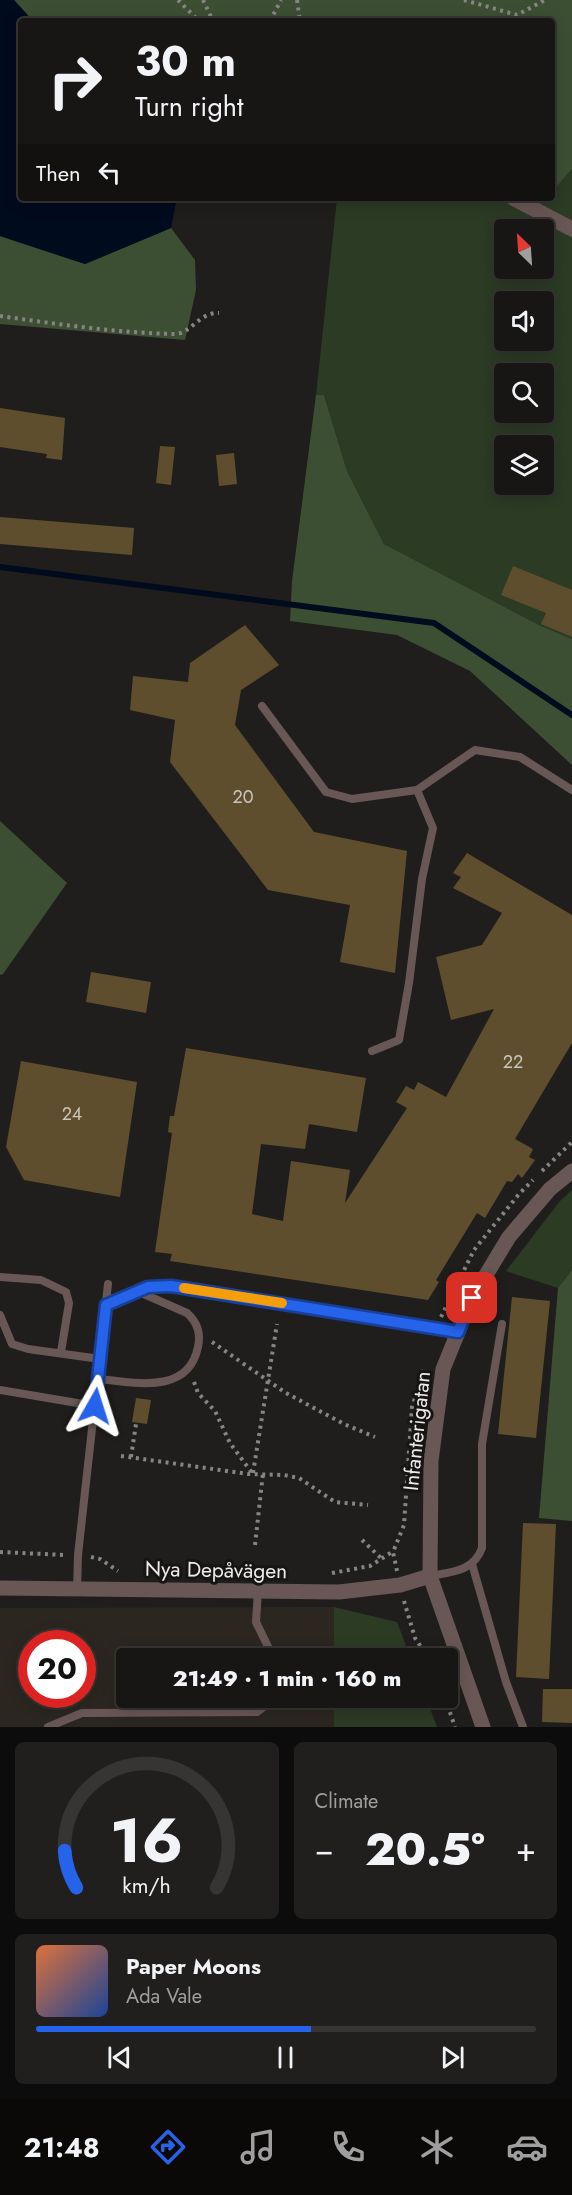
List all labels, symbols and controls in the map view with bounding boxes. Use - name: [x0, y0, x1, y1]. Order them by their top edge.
- text: 30 m: [135, 31, 236, 92]
- icon: right: [36, 42, 114, 120]
- text: Turn right: [135, 87, 243, 126]
- icon: left: [93, 156, 126, 189]
- text: Then: [36, 157, 81, 189]
- north arrow: [494, 219, 554, 279]
- map controls: [494, 219, 554, 495]
- button: sound: [494, 291, 554, 351]
- button: search: [494, 363, 554, 423]
- button: layers: [494, 435, 554, 495]
- house number: 20: [232, 784, 254, 810]
- house number: 22: [503, 1049, 523, 1075]
- house number: 24: [62, 1101, 82, 1127]
- pin: [446, 1272, 497, 1323]
- icon: arrive: [455, 1281, 488, 1314]
- street label: Infanterigatan: [396, 1370, 438, 1492]
- position arrow: [63, 1374, 127, 1438]
- street label: Nya Depåvägen: [145, 1554, 287, 1586]
- speed limit sign: 20: [18, 1630, 96, 1708]
- text: 21:49 · 1 min · 160 m: [173, 1662, 401, 1694]
- text: Climate: [315, 1787, 378, 1816]
- text: 16: [110, 1795, 183, 1885]
- text: 20.5°: [365, 1817, 485, 1882]
- text: −: [315, 1826, 334, 1873]
- text: +: [516, 1826, 536, 1873]
- text: km/h: [123, 1870, 171, 1901]
- text: Paper Moons: [126, 1950, 261, 1982]
- text: Ada Vale: [126, 1982, 202, 2011]
- icon: previous: [103, 2041, 136, 2074]
- icon: pause: [269, 2041, 302, 2074]
- icon: next: [436, 2041, 469, 2074]
- icon: directions: [147, 2126, 189, 2168]
- icon: music: [237, 2126, 279, 2168]
- icon: phone: [327, 2126, 369, 2168]
- icon: climate: [416, 2126, 458, 2168]
- icon: car: [506, 2126, 548, 2168]
- text: 21:48: [24, 2128, 100, 2167]

